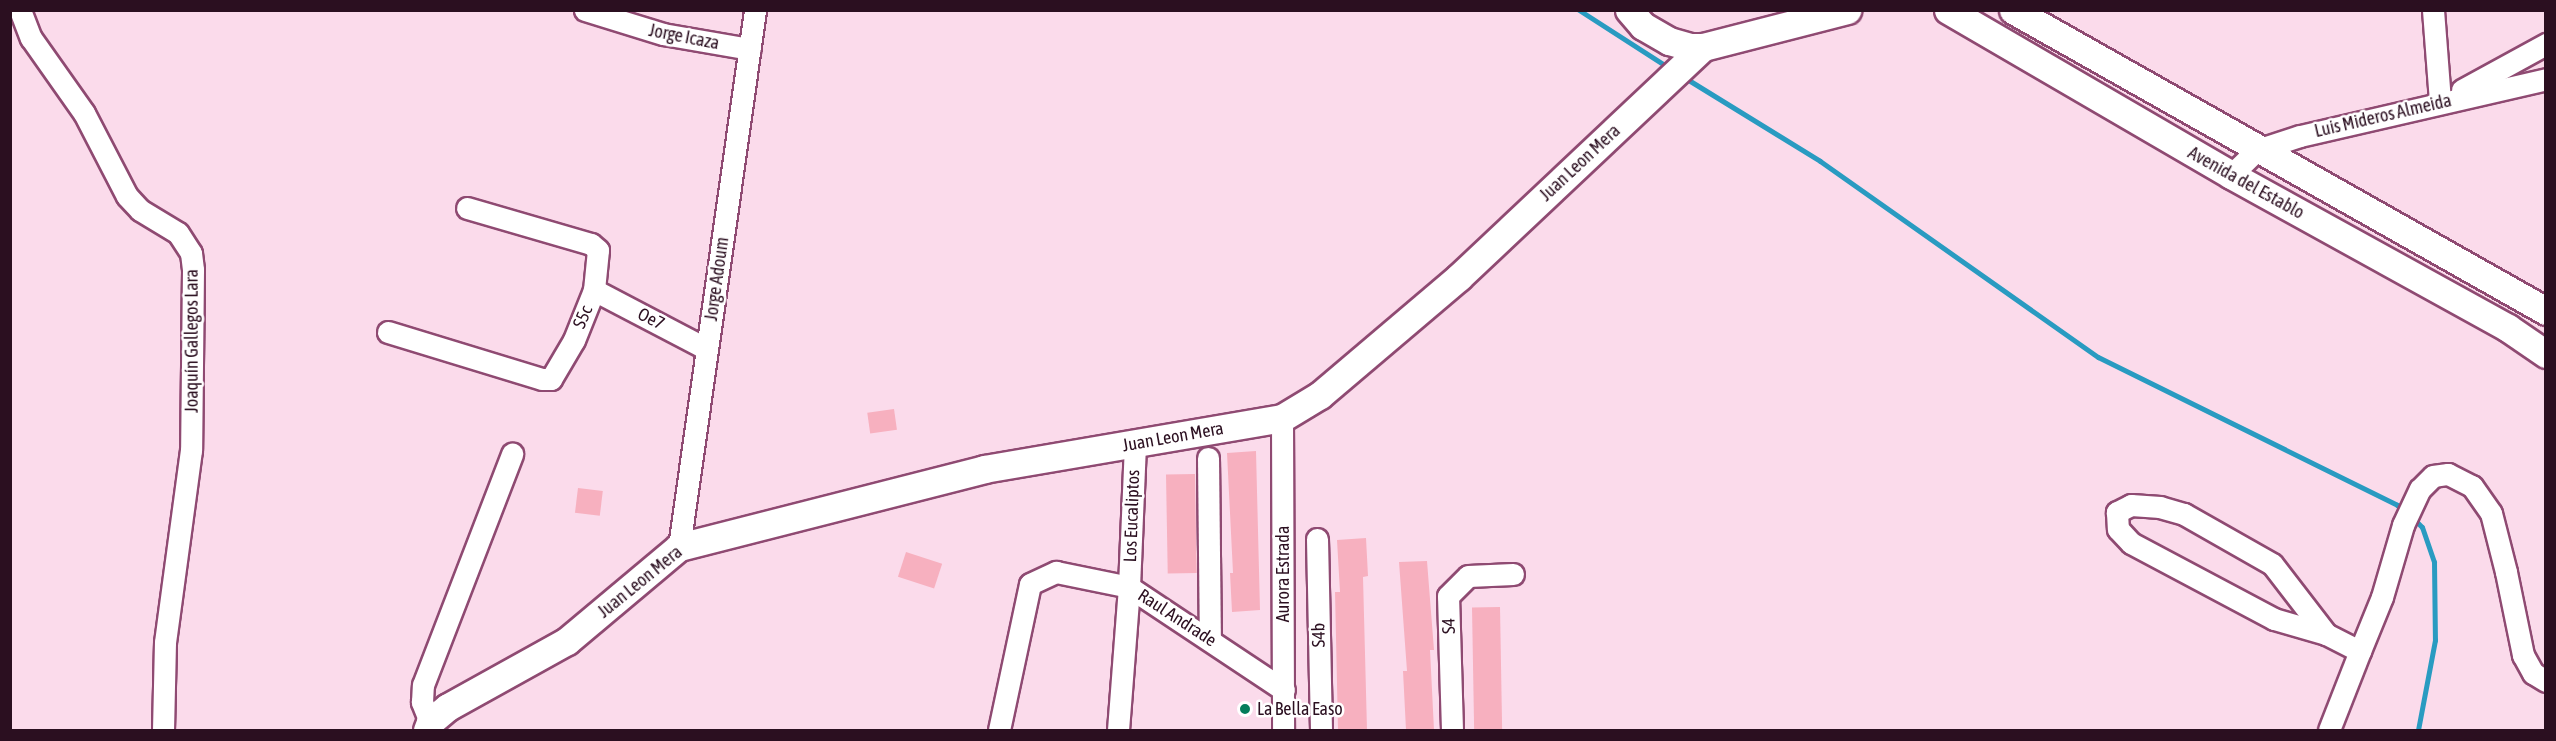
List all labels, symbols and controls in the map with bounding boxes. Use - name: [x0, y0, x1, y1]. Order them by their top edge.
- street label: Jorge Icaza: [647, 20, 721, 54]
- street label: Luis Mideros Almeida: [2312, 90, 2454, 142]
- street label: Juan Leon Mera: [1535, 120, 1625, 206]
- street label: Avenida del Establo: [2184, 142, 2308, 224]
- street label: Jorge Adoum: [700, 236, 734, 322]
- street label: Joaquín Gallegos Lara: [181, 269, 203, 413]
- street label: S5c: [569, 302, 597, 332]
- street label: Oe7: [634, 303, 668, 335]
- street label: Juan Leon Mera: [1121, 417, 1225, 457]
- street label: Los Eucaliptos: [1120, 469, 1144, 563]
- street label: Aurora Estrada: [1272, 526, 1294, 622]
- street label: Juan Leon Mera: [593, 541, 687, 623]
- street label: Raul Andrade: [1134, 585, 1220, 651]
- street label: S4: [1438, 618, 1460, 634]
- street label: S4b: [1308, 623, 1330, 647]
- place label: La Bella Easo: [1257, 698, 1343, 720]
- marker: La Bella Easo: [1238, 702, 1252, 716]

